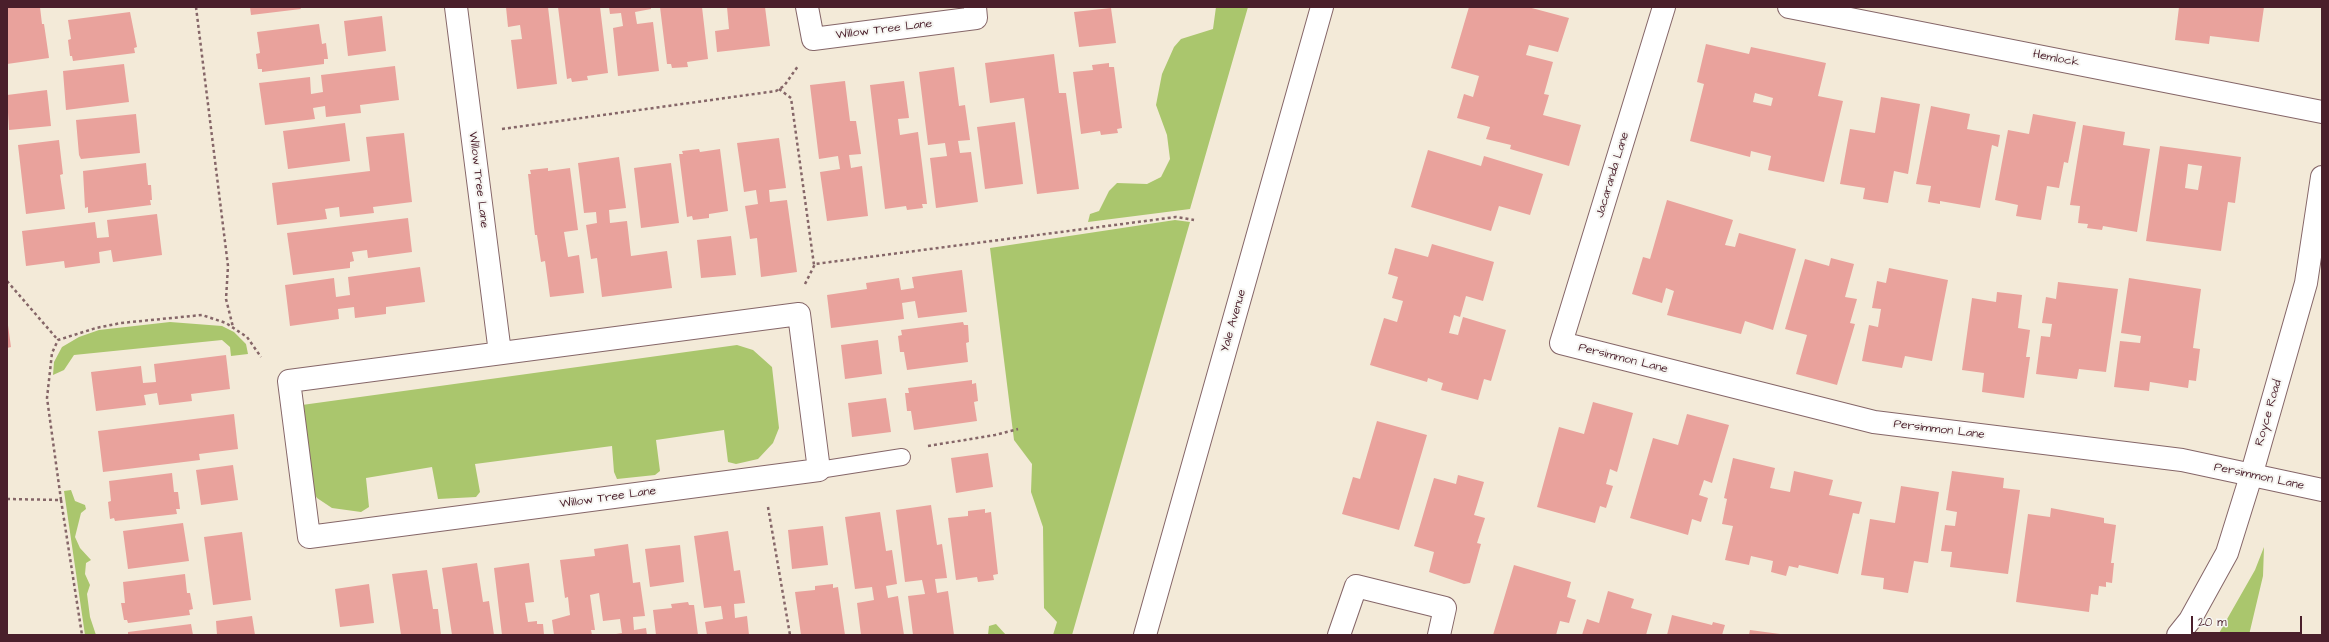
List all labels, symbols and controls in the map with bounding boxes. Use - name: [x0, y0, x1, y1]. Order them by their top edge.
- street label: Willow Tree Lane: [835, 17, 933, 43]
- street label: Hemlock: [2032, 47, 2080, 71]
- street label: Jacaranda Lane: [1593, 130, 1633, 220]
- street label: Willow Tree Lane: [465, 131, 491, 229]
- street label: Yale Avenue: [1218, 288, 1250, 354]
- street label: Persimmon Lane: [1577, 341, 1669, 377]
- street label: Royce Road: [2253, 378, 2285, 448]
- street label: Persimmon Lane: [1893, 417, 1985, 443]
- street label: Persimmon Lane: [2213, 460, 2305, 494]
- street label: Willow Tree Lane: [559, 484, 657, 512]
- scale bar: [2193, 608, 2304, 634]
- text: 20 m: [2198, 614, 2227, 631]

